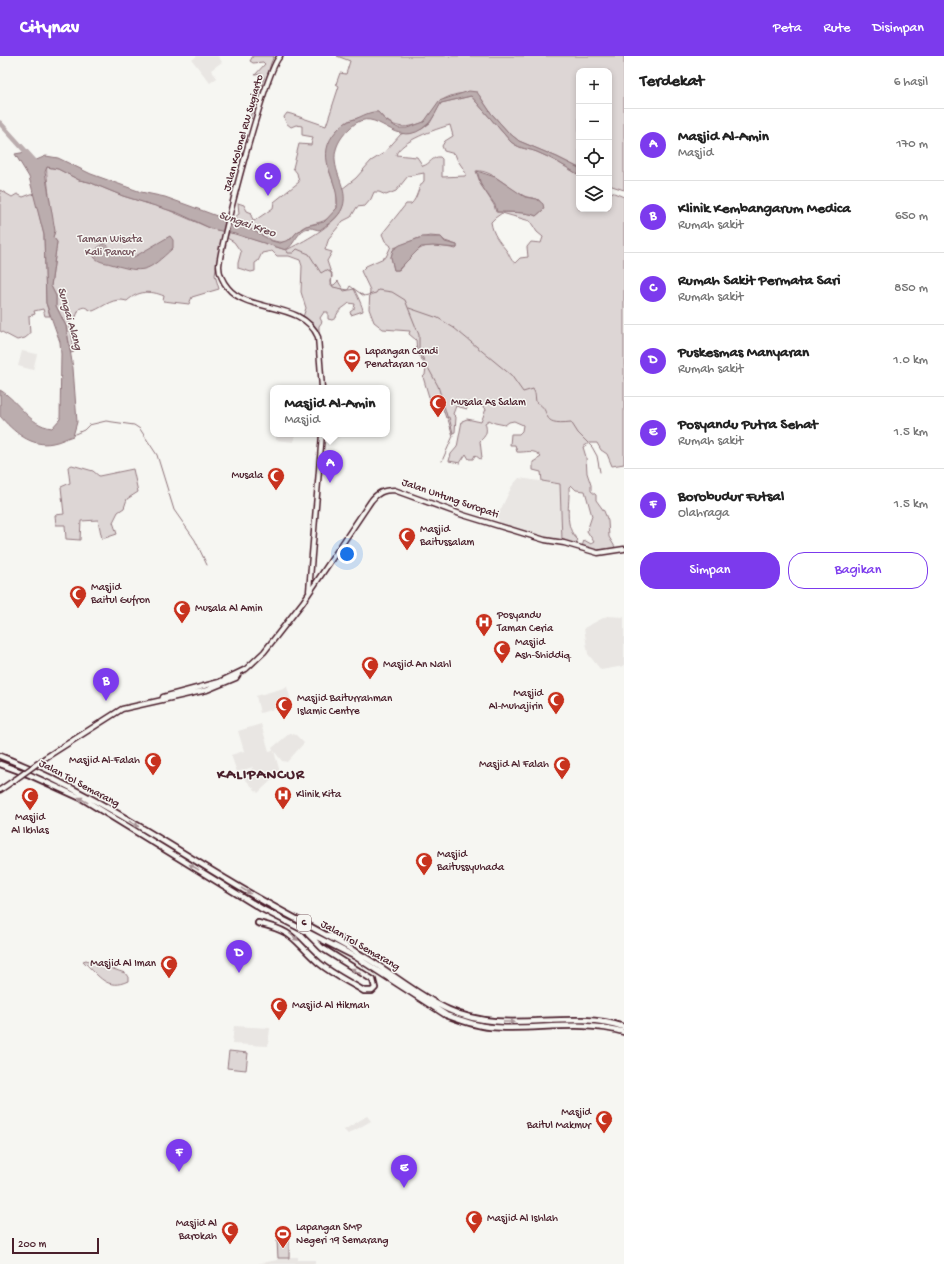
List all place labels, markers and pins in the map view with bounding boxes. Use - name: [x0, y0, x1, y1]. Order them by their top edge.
- pin: C: [255, 163, 281, 196]
- place label: Lapangan Candi Penataran 10: [364, 346, 438, 371]
- sports icon: Lapangan Candi Penataran 10: [342, 348, 362, 373]
- mosque icon: Musala As Salam: [428, 393, 448, 418]
- place label: Musala As Salam: [451, 397, 526, 409]
- pin: A: [317, 450, 343, 483]
- mosque icon: Musala: [266, 466, 286, 491]
- place label: Musala: [232, 470, 264, 482]
- place label: Masjid Baitussalam: [419, 524, 475, 549]
- mosque icon: Masjid Baitussalam: [397, 526, 417, 551]
- place label: Masjid Baitul Gufron: [90, 582, 151, 607]
- mosque icon: Masjid Baitul Gufron: [68, 584, 88, 609]
- mosque icon: Musala Al Amin: [172, 599, 192, 624]
- place label: Musala Al Amin: [195, 603, 263, 615]
- place label: Posyandu Taman Ceria: [496, 610, 554, 635]
- hospital icon: Posyandu Taman Ceria: [474, 612, 494, 637]
- place label: Masjid Ash-Shiddiq: [515, 637, 572, 662]
- mosque icon: Masjid Ash-Shiddiq: [492, 639, 512, 664]
- mosque icon: Masjid An Nahl: [360, 655, 380, 680]
- place label: Masjid An Nahl: [383, 659, 452, 671]
- pin: B: [93, 668, 119, 701]
- place label: Masjid Al-Muhajirin: [489, 688, 545, 713]
- mosque icon: Masjid Al-Muhajirin: [546, 690, 566, 715]
- place label: Masjid Baiturrahman Islamic Centre: [297, 693, 393, 718]
- mosque icon: Masjid Baiturrahman Islamic Centre: [274, 695, 294, 720]
- mosque icon: Masjid Al-Falah: [143, 751, 163, 776]
- place label: Masjid Al-Falah: [69, 755, 140, 767]
- mosque icon: Masjid Al Falah: [552, 755, 572, 780]
- place label: Masjid Al Falah: [479, 759, 549, 771]
- hospital icon: Klinik Kita: [273, 785, 293, 810]
- mosque icon: Masjid Al Ikhlas: [20, 786, 40, 811]
- place label: Klinik Kita: [296, 789, 342, 801]
- place label: Masjid Al Ikhlas: [11, 812, 50, 837]
- place label: Masjid Baitussyuhada: [436, 849, 505, 874]
- mosque icon: Masjid Baitussyuhada: [414, 851, 434, 876]
- pin: D: [226, 940, 252, 973]
- mosque icon: Masjid Al Iman: [159, 954, 179, 979]
- place label: Masjid Al Iman: [90, 958, 157, 970]
- mosque icon: Masjid Al Hikmah: [269, 996, 289, 1021]
- place label: Masjid Al Hikmah: [292, 1000, 369, 1012]
- place label: Masjid Baitul Makmur: [526, 1107, 593, 1132]
- mosque icon: Masjid Baitul Makmur: [594, 1109, 614, 1134]
- pin: F: [166, 1139, 192, 1172]
- pin: E: [391, 1155, 417, 1188]
- mosque icon: Masjid Al Ishlah: [464, 1209, 484, 1234]
- place label: Masjid Al Ishlah: [487, 1213, 558, 1225]
- place label: Masjid Al Barokah: [176, 1218, 218, 1243]
- mosque icon: Masjid Al Barokah: [220, 1220, 240, 1245]
- place label: Lapangan SMP Negeri 19 Semarang: [296, 1222, 388, 1247]
- sports icon: Lapangan SMP Negeri 19 Semarang: [273, 1224, 293, 1249]

